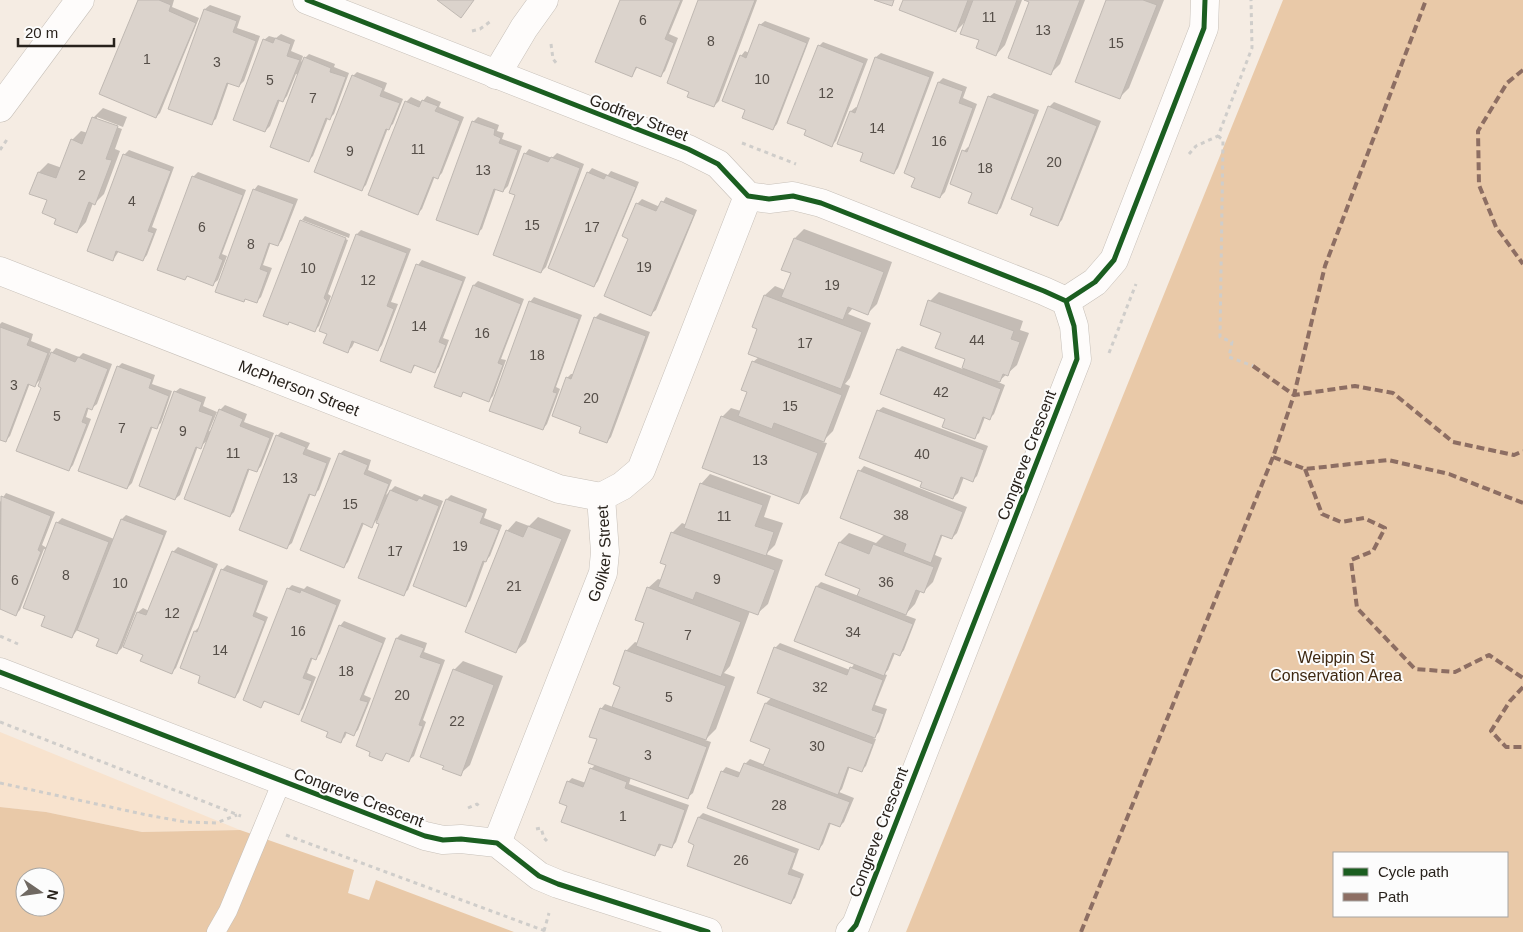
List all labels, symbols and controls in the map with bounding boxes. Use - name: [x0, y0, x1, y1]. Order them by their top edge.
- house number: 11: [982, 9, 996, 25]
- house number: 6: [639, 12, 647, 28]
- scale bar: [18, 15, 114, 47]
- house number: 13: [1035, 22, 1051, 38]
- text: 20 m: [25, 24, 58, 41]
- house number: 8: [707, 33, 715, 49]
- house number: 15: [1108, 35, 1124, 51]
- house number: 1: [143, 51, 151, 67]
- house number: 3: [213, 54, 221, 70]
- house number: 10: [754, 71, 770, 87]
- house number: 5: [266, 72, 274, 88]
- house number: 12: [818, 85, 834, 101]
- house number: 7: [309, 90, 317, 106]
- street label: Godfrey Street: [587, 91, 691, 144]
- house number: 14: [869, 120, 885, 136]
- house number: 16: [931, 133, 947, 149]
- house number: 11: [411, 141, 425, 157]
- house number: 9: [346, 143, 354, 159]
- house number: 20: [1046, 154, 1062, 170]
- house number: 18: [977, 160, 993, 176]
- house number: 13: [475, 162, 491, 178]
- house number: 2: [78, 167, 86, 183]
- house number: 4: [128, 193, 136, 209]
- house number: 15: [524, 217, 540, 233]
- house number: 6: [198, 219, 206, 235]
- house number: 17: [584, 219, 600, 235]
- house number: 8: [247, 236, 255, 252]
- house number: 19: [636, 259, 652, 275]
- house number: 10: [300, 260, 316, 276]
- house number: 12: [360, 272, 376, 288]
- house number: 19: [824, 277, 840, 293]
- house number: 14: [411, 318, 427, 334]
- house number: 16: [474, 325, 490, 341]
- house number: 44: [969, 332, 985, 348]
- house number: 17: [797, 335, 813, 351]
- house number: 18: [529, 347, 545, 363]
- street label: McPherson Street: [236, 357, 362, 419]
- house number: 3: [10, 377, 18, 393]
- house number: 42: [933, 384, 949, 400]
- street label: Congreve Crescent: [994, 387, 1059, 523]
- house number: 20: [583, 390, 599, 406]
- house number: 15: [782, 398, 798, 414]
- house number: 5: [53, 408, 61, 424]
- house number: 7: [118, 420, 126, 436]
- house number: 9: [179, 423, 187, 439]
- house number: 11: [226, 445, 240, 461]
- house number: 40: [914, 446, 930, 462]
- house number: 13: [752, 452, 768, 468]
- house number: 13: [282, 470, 298, 486]
- house number: 15: [342, 496, 358, 512]
- street label: Goliker Street: [585, 504, 614, 604]
- house number: 38: [893, 507, 909, 523]
- house number: 11: [717, 508, 731, 524]
- house number: 19: [452, 538, 468, 554]
- house number: 17: [387, 543, 403, 559]
- house number: 8: [62, 567, 70, 583]
- house number: 9: [713, 571, 721, 587]
- house number: 6: [11, 572, 19, 588]
- house number: 36: [878, 574, 894, 590]
- house number: 10: [112, 575, 128, 591]
- house number: 21: [506, 578, 522, 594]
- house number: 12: [164, 605, 180, 621]
- house number: 16: [290, 623, 306, 639]
- house number: 34: [845, 624, 861, 640]
- house number: 7: [684, 627, 692, 643]
- house number: 14: [212, 642, 228, 658]
- park label: Weippin St Conservation Area: [1270, 649, 1402, 684]
- house number: 18: [338, 663, 354, 679]
- house number: 32: [812, 679, 828, 695]
- house number: 20: [394, 687, 410, 703]
- house number: 5: [665, 689, 673, 705]
- house number: 22: [449, 713, 465, 729]
- house number: 30: [809, 738, 825, 754]
- house number: 3: [644, 747, 652, 763]
- street label: Congreve Crescent: [846, 764, 911, 900]
- street label: Congreve Crescent: [291, 765, 427, 830]
- house number: 28: [771, 797, 787, 813]
- house number: 1: [619, 808, 627, 824]
- house number: 26: [733, 852, 749, 868]
- legend: [1333, 852, 1508, 917]
- text: Cycle path: [1378, 863, 1449, 880]
- north arrow: [15, 867, 65, 917]
- text: N: [44, 888, 62, 902]
- text: Path: [1378, 888, 1409, 905]

